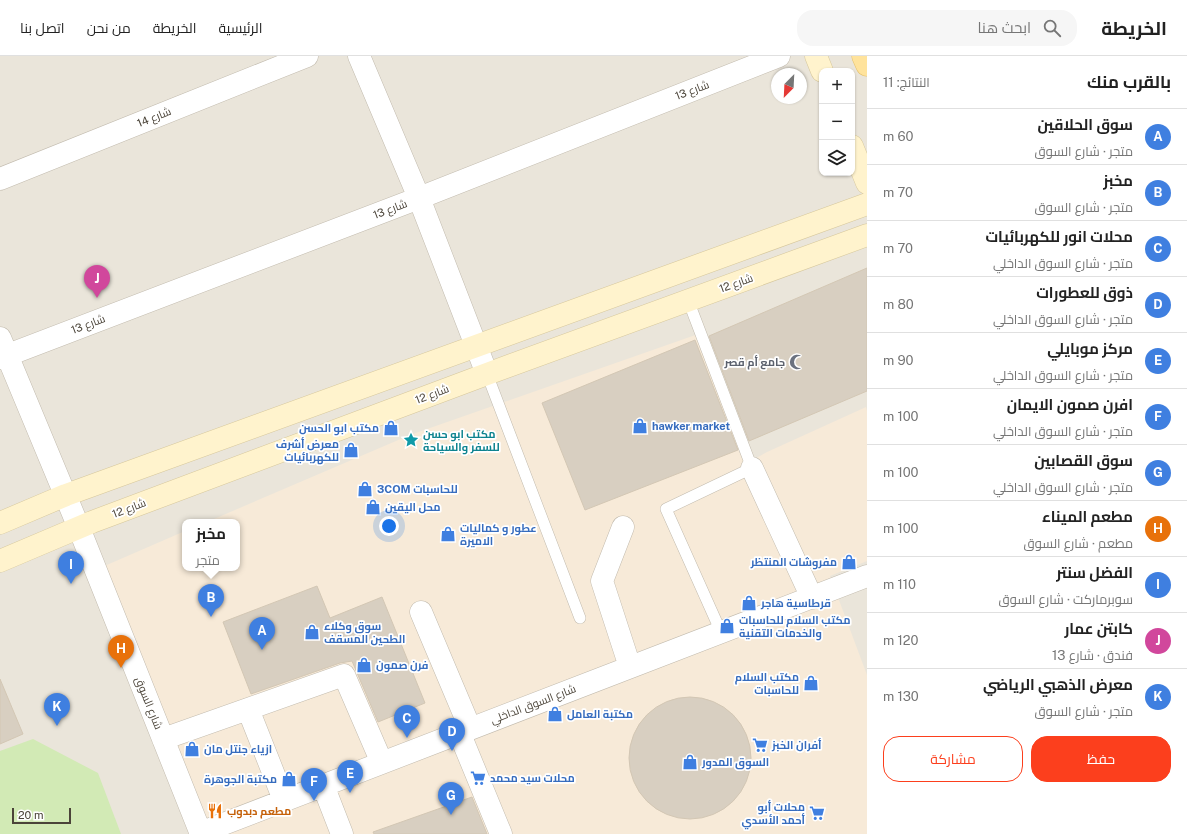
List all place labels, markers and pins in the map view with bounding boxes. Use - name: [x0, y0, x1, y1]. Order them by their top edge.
- pin: J: [84, 265, 110, 298]
- mosque icon: جامع أم قصر: [788, 353, 806, 371]
- place label: جامع أم قصر: [724, 355, 785, 370]
- shop icon: hawker market: [631, 417, 649, 435]
- shop icon: مكتب ابو الحسن: [382, 419, 400, 437]
- place label: hawker market: [652, 420, 730, 432]
- place label: مكتب ابو الحسن: [299, 422, 379, 436]
- place label: مكتب ابو حسن للسفر والسياحة: [423, 428, 500, 455]
- place icon: مكتب ابو حسن للسفر والسياحة: [402, 431, 420, 449]
- place label: معرض أشرف للكهربائيات: [276, 437, 339, 465]
- shop icon: معرض أشرف للكهربائيات: [342, 441, 360, 459]
- shop icon: 3COM للحاسبات: [356, 480, 374, 498]
- place label: 3COM للحاسبات: [377, 483, 458, 496]
- shop icon: محل اليقين: [364, 498, 382, 516]
- place label: محل اليقين: [385, 501, 441, 514]
- place label: عطور و كماليات الاميرة: [460, 522, 537, 548]
- shop icon: عطور و كماليات الاميرة: [439, 525, 457, 543]
- pin: I: [58, 551, 84, 584]
- shop icon: مفروشات المنتظر: [840, 553, 858, 571]
- place label: مفروشات المنتظر: [750, 556, 837, 570]
- pin: B: [198, 584, 224, 617]
- shop icon: قرطاسية هاجر: [740, 594, 758, 612]
- place label: قرطاسية هاجر: [760, 597, 831, 610]
- place label: مكتب السلام للحاسبات والخدمات التقنية: [739, 614, 850, 641]
- pin: A: [249, 617, 275, 650]
- shop icon: مكتب السلام للحاسبات والخدمات التقنية: [718, 617, 736, 635]
- place label: سوق وكلاء الطحين المسقف: [324, 620, 405, 646]
- shop icon: سوق وكلاء الطحين المسقف: [303, 623, 321, 641]
- pin: H: [108, 635, 134, 668]
- shop icon: فرن صمون: [355, 656, 373, 674]
- place label: فرن صمون: [376, 659, 429, 673]
- place label: مكتب السلام للحاسبات: [735, 671, 799, 697]
- shop icon: مكتب السلام للحاسبات: [802, 674, 820, 692]
- pin: K: [44, 693, 70, 726]
- pin: C: [394, 705, 420, 738]
- shop icon: مكتبة العامل: [546, 705, 564, 723]
- place label: مكتبة العامل: [567, 708, 633, 721]
- pin: D: [439, 718, 465, 751]
- supermarket icon: أفران الخبز: [751, 736, 769, 754]
- place label: أفران الخبز: [771, 738, 822, 752]
- shop icon: ازياء جنتل مان: [183, 740, 201, 758]
- place label: ازياء جنتل مان: [204, 743, 272, 756]
- shop icon: السوق المدور: [681, 753, 699, 771]
- place label: السوق المدور: [701, 756, 769, 770]
- pin: E: [337, 760, 363, 793]
- pin: F: [301, 768, 327, 801]
- supermarket icon: محلات سيد محمد: [469, 769, 487, 787]
- shop icon: مكتبة الجوهرة: [280, 770, 298, 788]
- place label: محلات سيد محمد: [490, 772, 575, 785]
- place label: مكتبة الجوهرة: [204, 773, 277, 787]
- pin: G: [438, 782, 464, 815]
- place label: محلات أبو أحمد الأسدي: [741, 800, 806, 830]
- restaurant icon: مطعم دبدوب: [206, 802, 224, 820]
- supermarket icon: محلات أبو أحمد الأسدي: [808, 804, 826, 822]
- place label: مطعم دبدوب: [227, 805, 291, 819]

